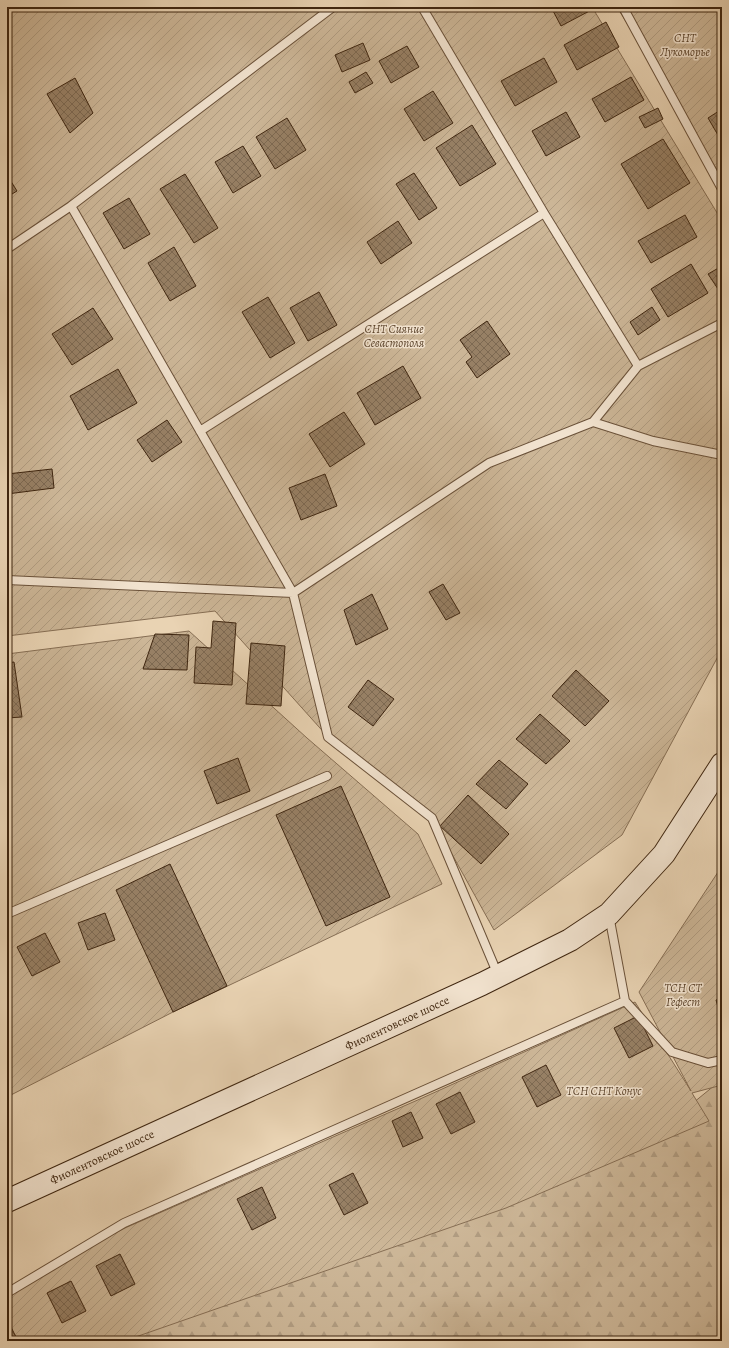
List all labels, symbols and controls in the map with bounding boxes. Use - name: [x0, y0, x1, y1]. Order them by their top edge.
- park label: СНТ Лукоморье: [659, 30, 710, 60]
- park label: СНТ Сияние Севастополя: [364, 321, 425, 351]
- park label: ТСН СТ Гефест: [664, 980, 702, 1010]
- street label: Фиолентовское шоссе: [342, 992, 452, 1054]
- park label: ТСН СНТ Конус: [567, 1083, 642, 1099]
- street label: Фиолентовское шоссе: [47, 1126, 157, 1188]

